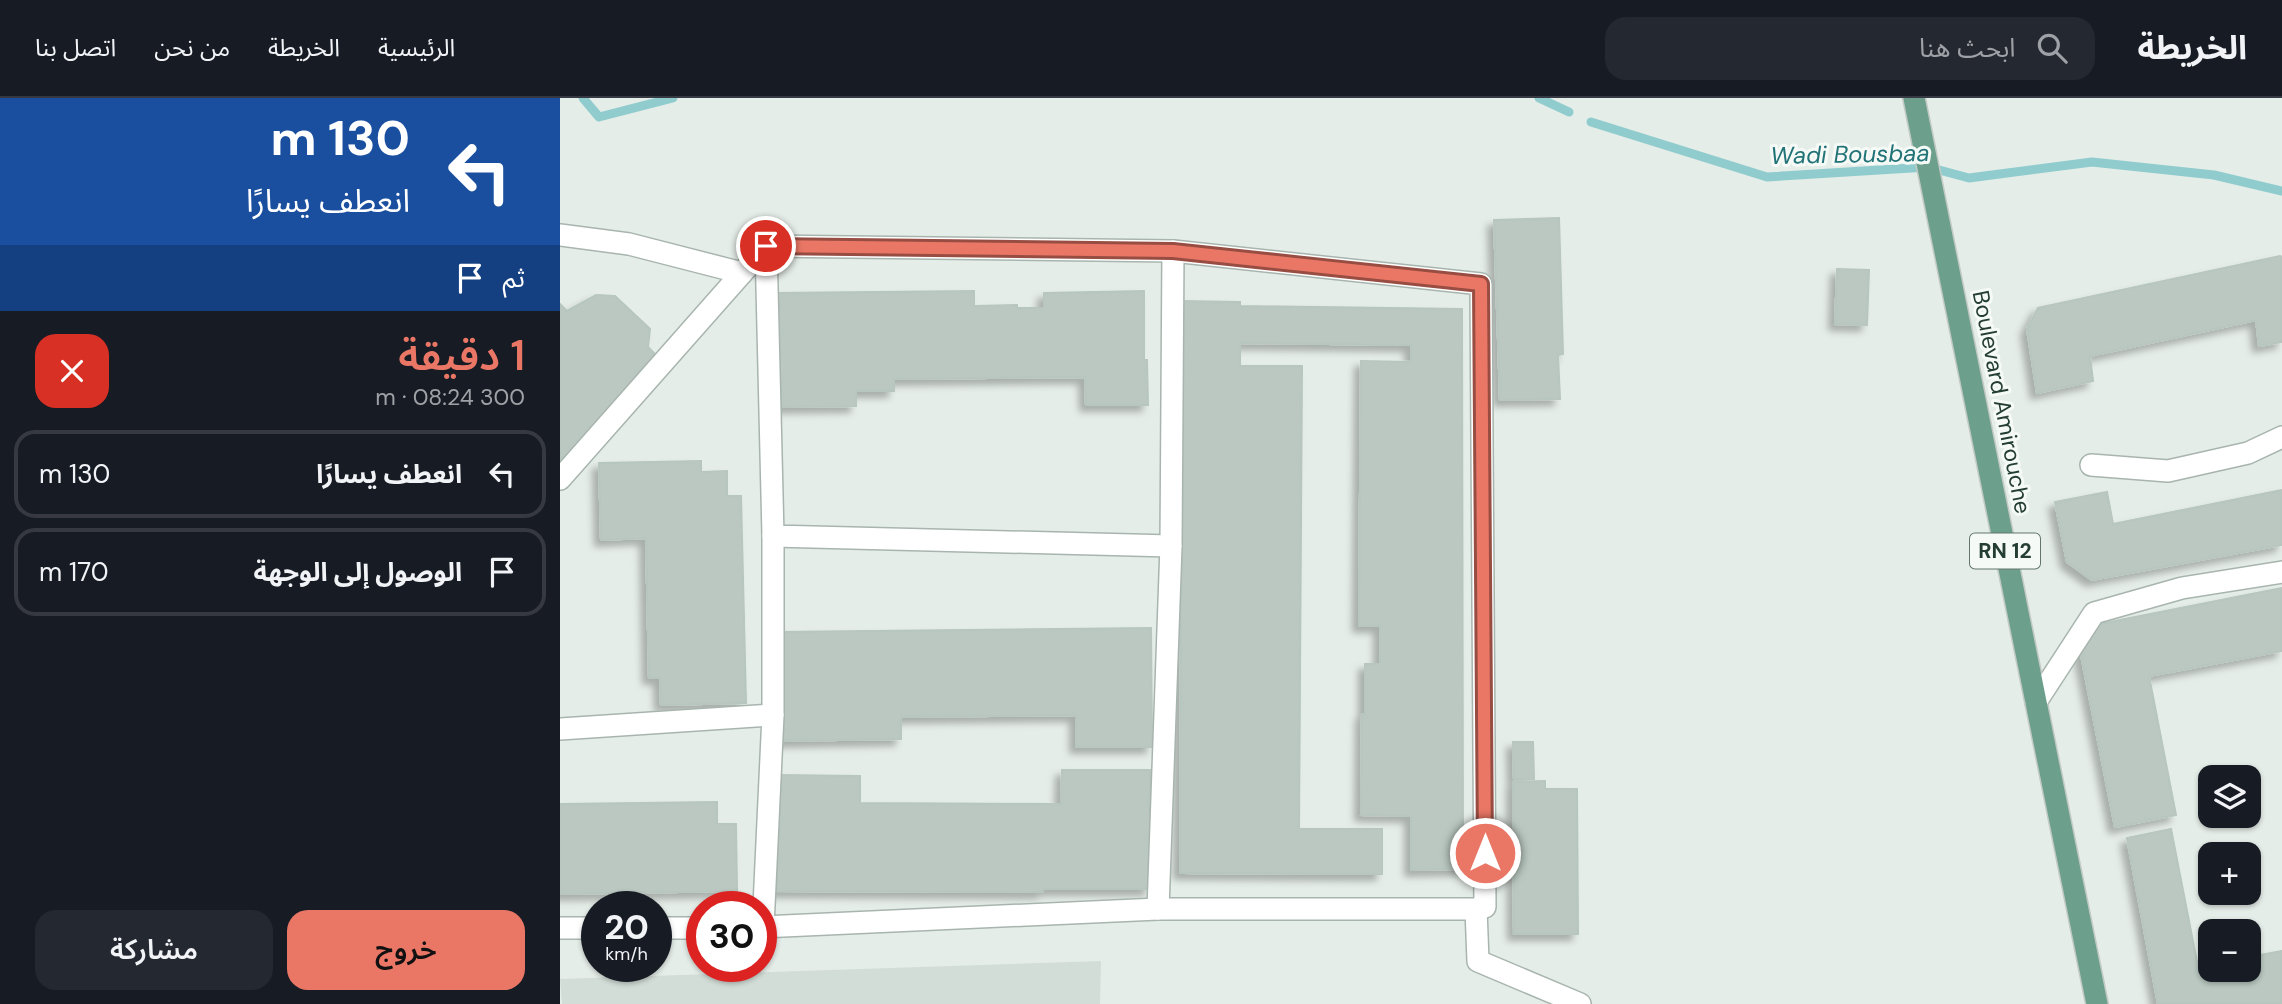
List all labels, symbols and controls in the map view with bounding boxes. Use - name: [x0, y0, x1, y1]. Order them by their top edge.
- search box: [1605, 17, 2095, 80]
- text: الخريطة: [2137, 26, 2247, 69]
- icon: search: [2033, 29, 2071, 67]
- text: ابحث هنا: [1919, 31, 2015, 65]
- text: اتصل بنا: [35, 32, 116, 63]
- text: من نحن: [154, 32, 230, 63]
- text: الخريطة: [268, 32, 340, 63]
- text: الرئيسية: [378, 32, 455, 63]
- text: 130 m: [270, 106, 410, 170]
- icon: left: [434, 126, 525, 217]
- water label: Wadi Bousbaa: [1770, 137, 1930, 171]
- text: انعطف يسارًا: [246, 180, 410, 222]
- pin: [736, 216, 796, 276]
- icon: arrive: [747, 227, 785, 265]
- icon: arrive: [451, 259, 489, 297]
- text: ثم: [503, 261, 525, 295]
- street label: Boulevard Amirouche: [1966, 288, 2038, 516]
- text: 1 دقيقة: [398, 328, 525, 383]
- button: close: [35, 334, 109, 408]
- text: 300 m · 08:24: [375, 382, 525, 412]
- icon: left: [483, 455, 521, 493]
- text: 130 m: [39, 457, 110, 491]
- text: انعطف يسارًا: [316, 457, 462, 491]
- road number: RN 12: [1970, 533, 2040, 568]
- icon: arrive: [483, 553, 521, 591]
- text: 170 m: [39, 555, 109, 589]
- text: الوصول إلى الوجهة: [253, 555, 462, 589]
- map controls: [2198, 765, 2261, 982]
- button: layers: [2198, 765, 2261, 828]
- position arrow: [1448, 816, 1522, 890]
- button: +: [2198, 842, 2261, 905]
- speed limit sign: 30: [686, 891, 777, 982]
- text: 20: [604, 904, 649, 950]
- button: مشاركة: [35, 910, 273, 990]
- button: خروج: [287, 910, 525, 990]
- button: −: [2198, 919, 2261, 982]
- text: km/h: [605, 942, 648, 966]

